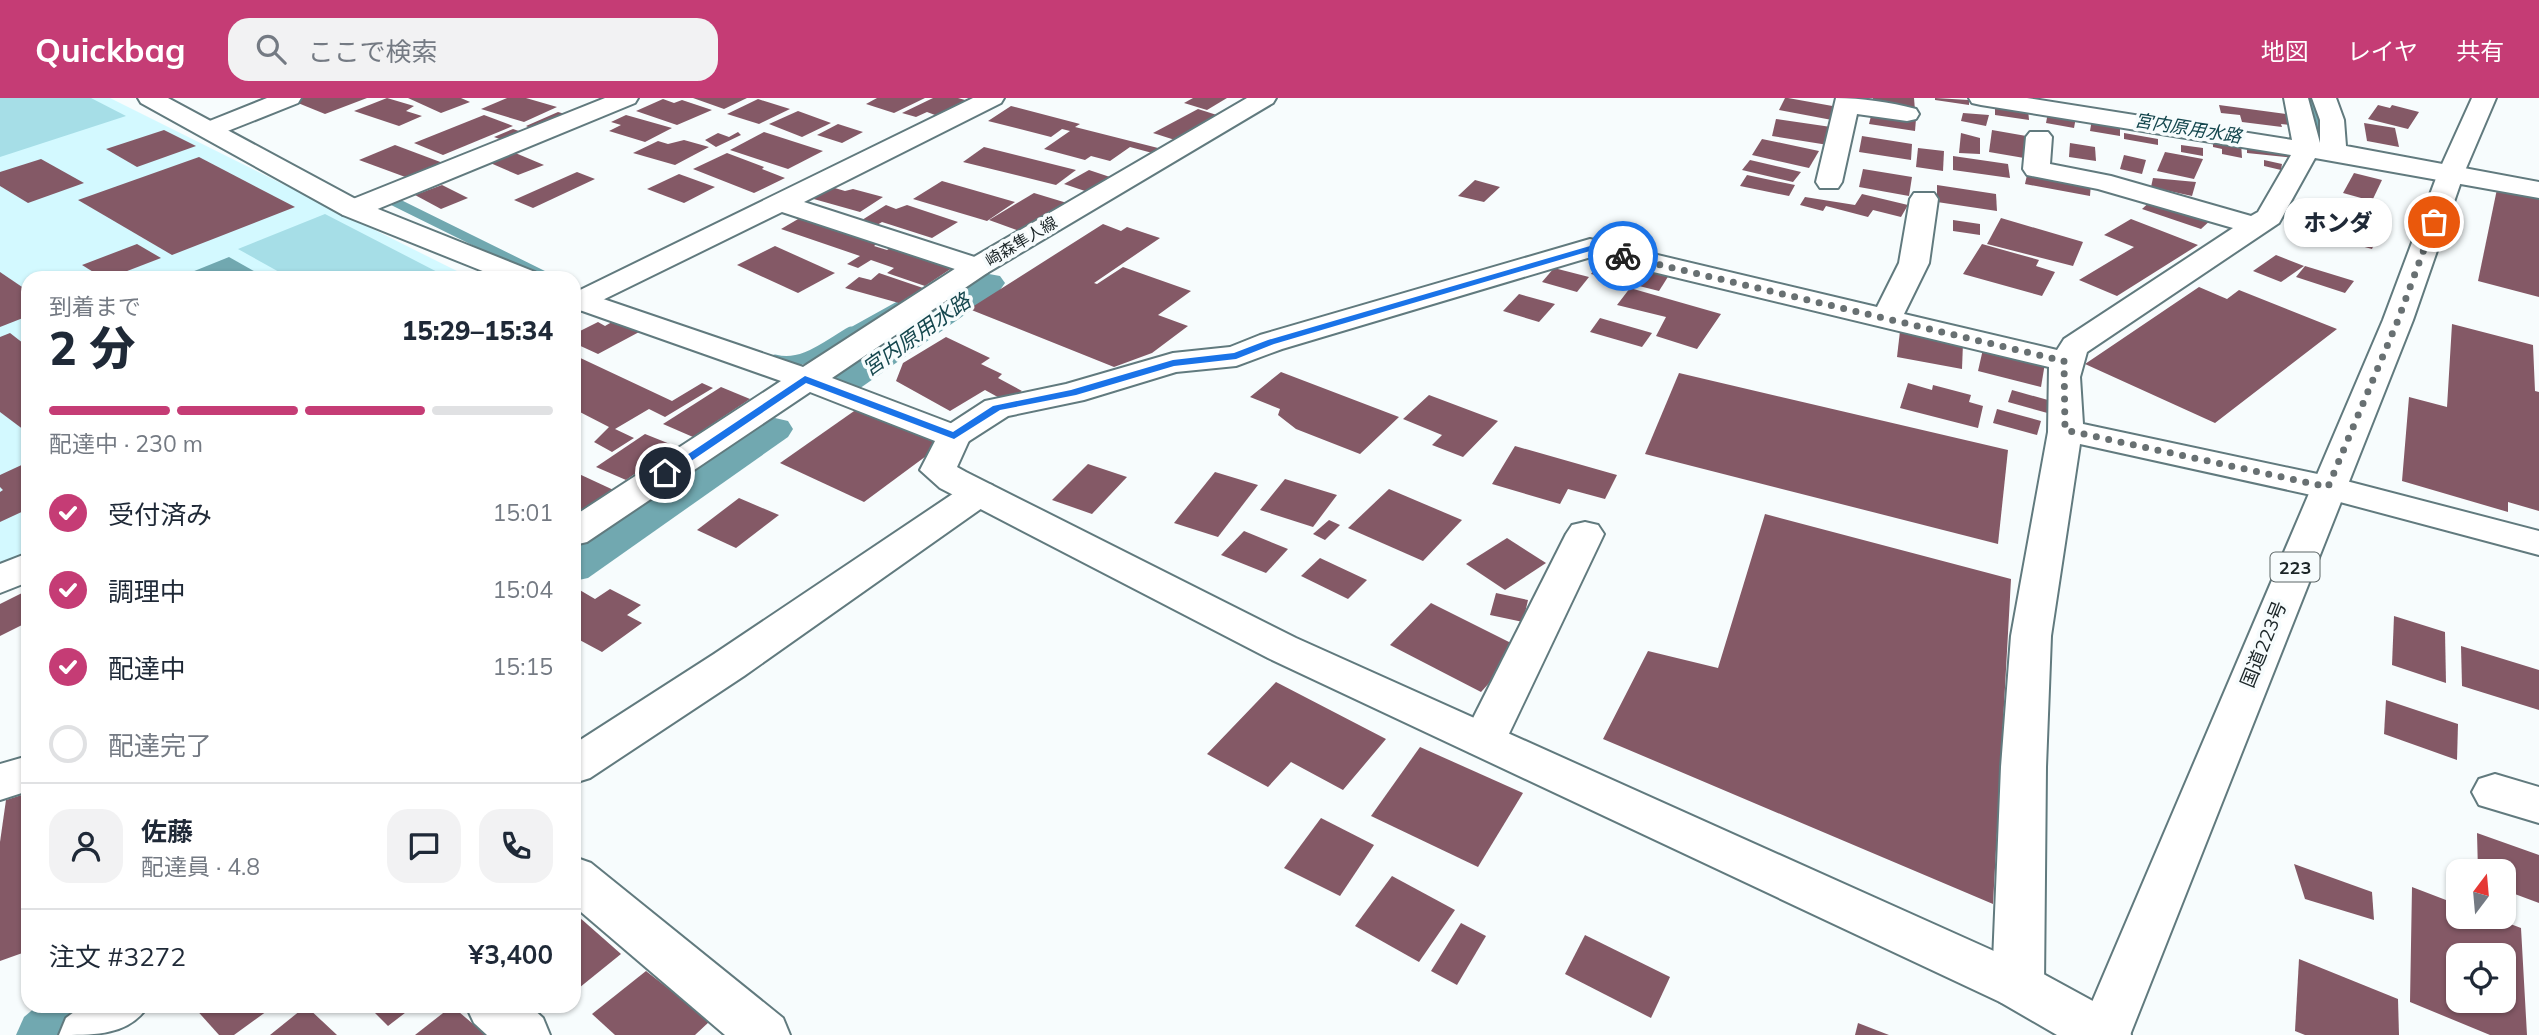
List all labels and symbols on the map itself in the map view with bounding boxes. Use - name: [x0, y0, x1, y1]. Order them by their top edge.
- water label: 宮内原用水路: [2133, 108, 2245, 148]
- pin: [2404, 192, 2464, 252]
- callout: ホンダ: [2284, 198, 2392, 246]
- street label: 崎森隼人線: [982, 212, 1060, 270]
- courier: [1588, 221, 1658, 291]
- water label: 宮内原用水路: [857, 286, 977, 381]
- pin: [635, 443, 695, 503]
- road number: 223: [2270, 552, 2320, 582]
- street label: 国道223号: [2235, 597, 2291, 691]
- north arrow: [2446, 859, 2516, 929]

